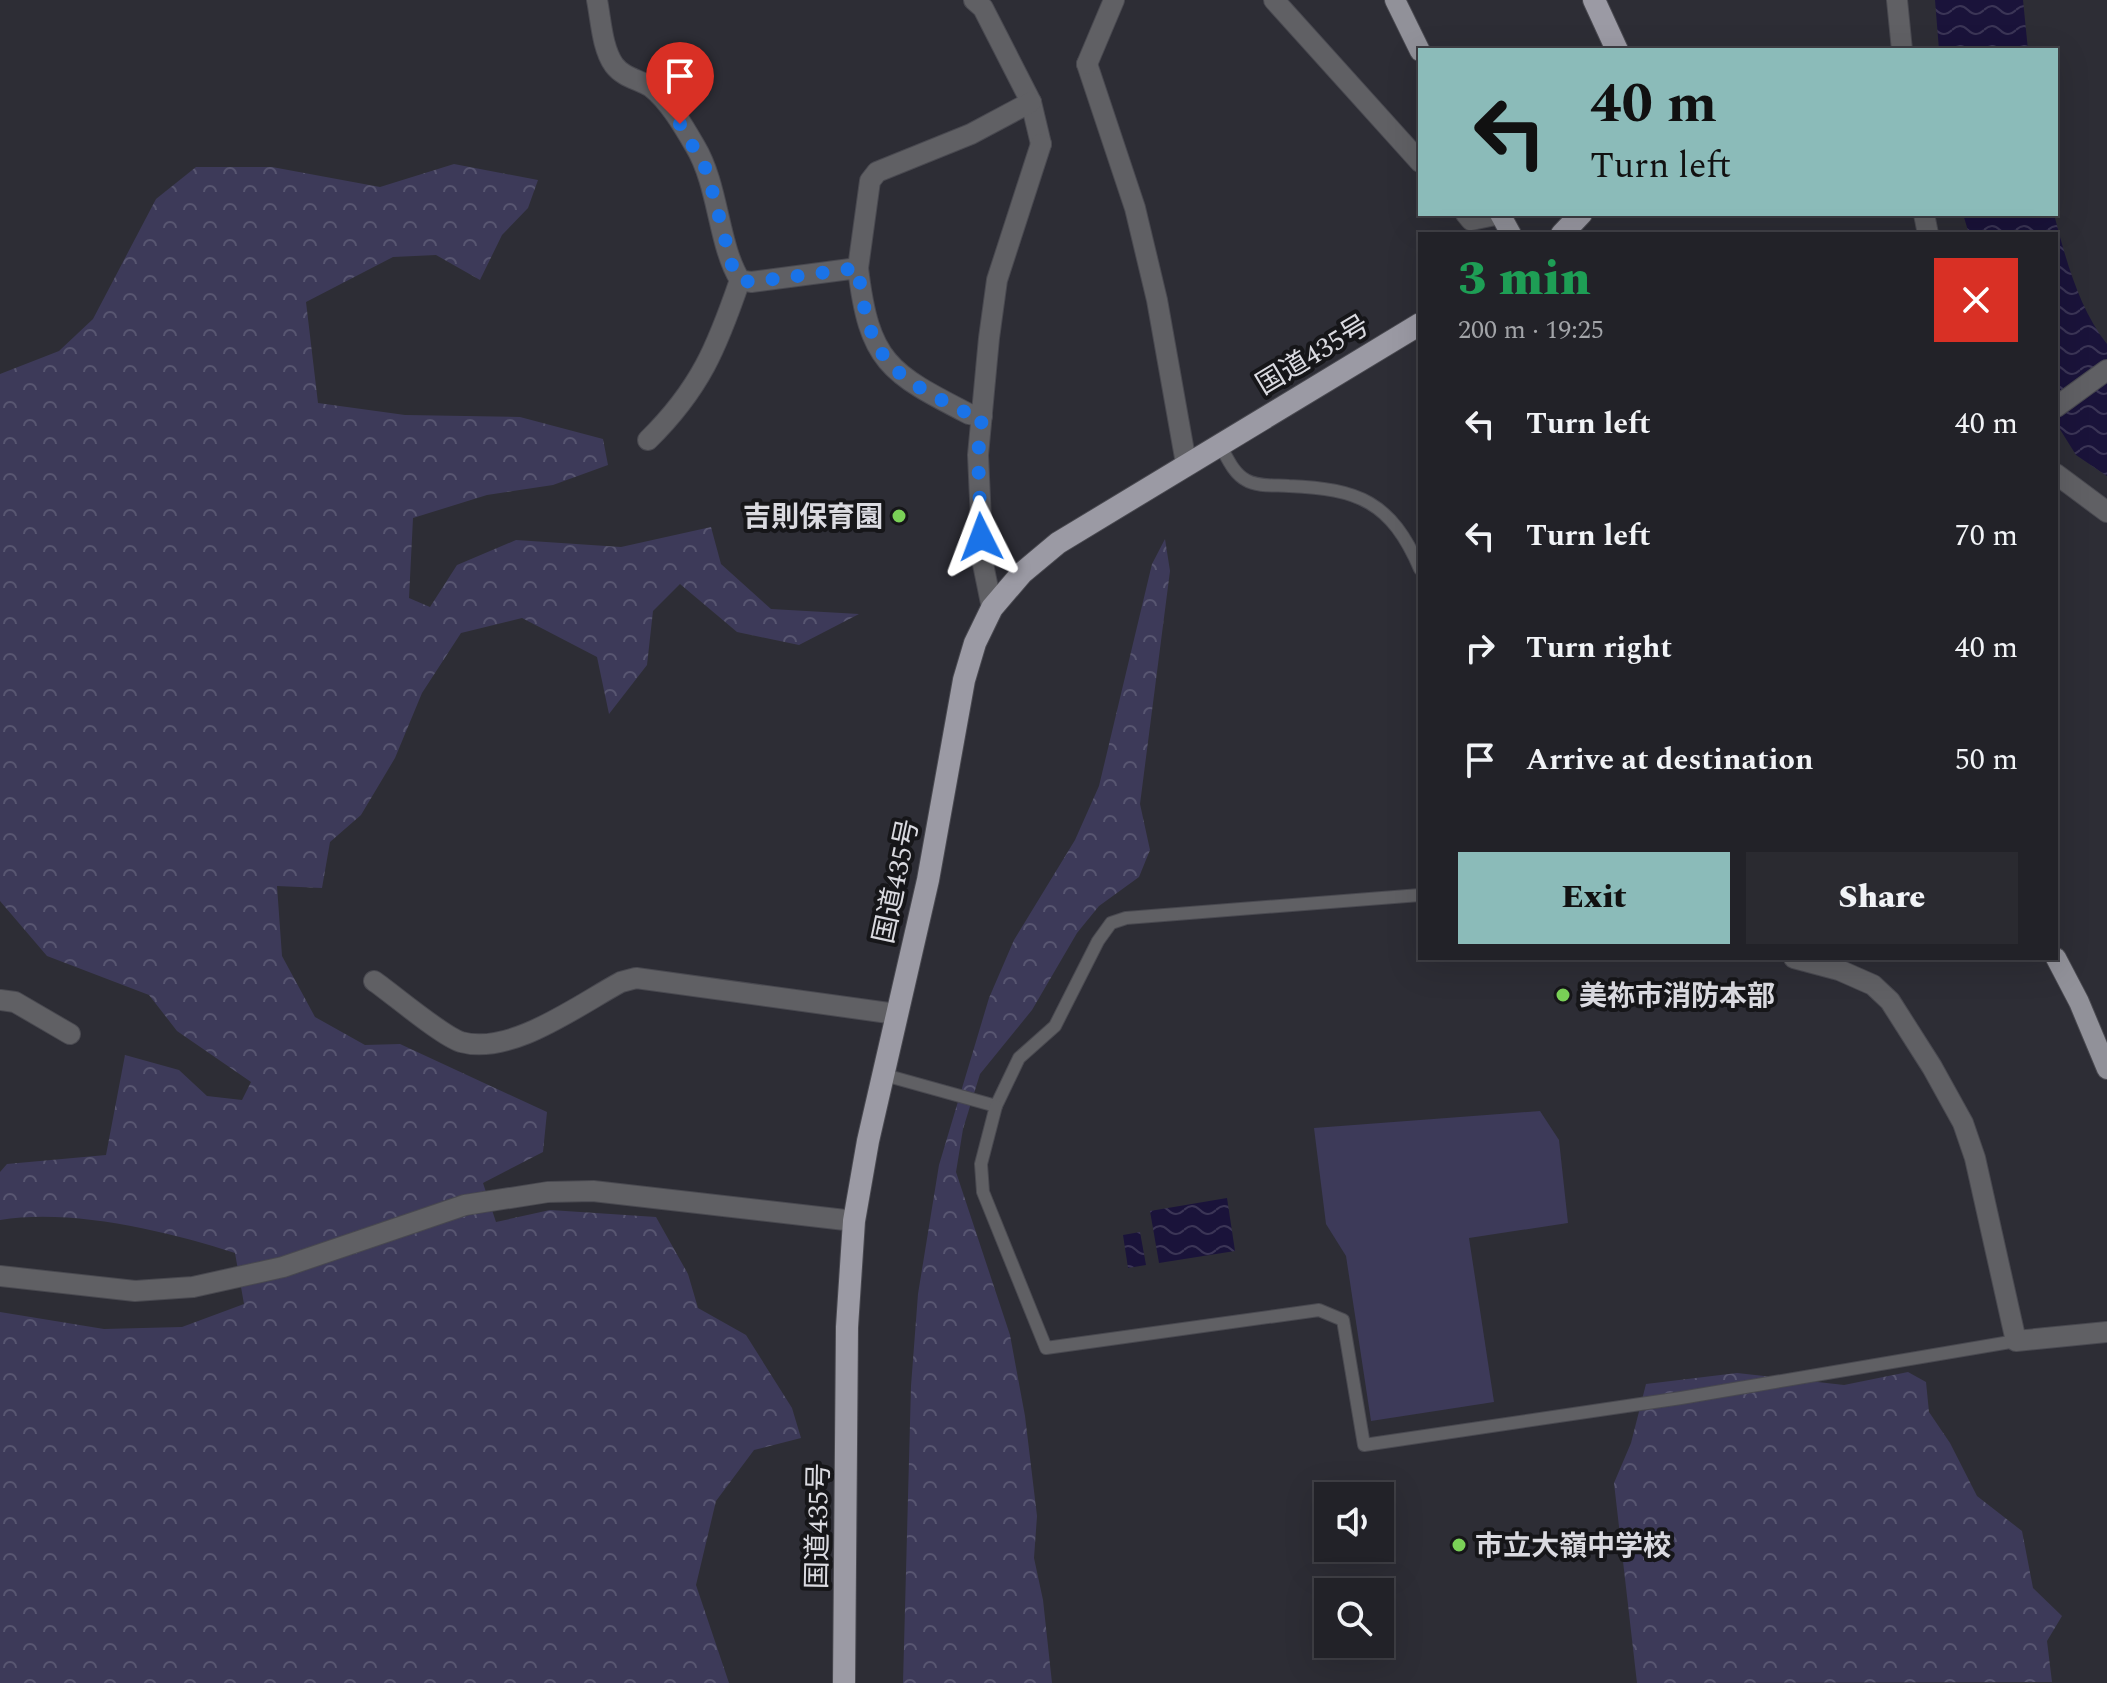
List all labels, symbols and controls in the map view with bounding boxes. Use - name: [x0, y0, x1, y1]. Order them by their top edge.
- pin: [646, 42, 714, 124]
- icon: arrive: [658, 54, 702, 98]
- text: 40 m: [1590, 62, 1717, 147]
- icon: left: [1458, 80, 1562, 184]
- text: Turn left: [1590, 139, 1731, 194]
- text: 3 min: [1458, 243, 1591, 316]
- button: close: [1934, 258, 2018, 342]
- street label: 国道435号: [1248, 304, 1378, 406]
- text: 200 m · 19:25: [1458, 310, 1604, 350]
- text: Turn left: [1526, 401, 1651, 447]
- text: 40 m: [1955, 401, 2018, 447]
- icon: left: [1458, 402, 1502, 446]
- position arrow: [939, 495, 1023, 579]
- place label: 吉則保育園: [743, 496, 883, 539]
- marker: 吉則保育園: [890, 507, 908, 525]
- text: Turn left: [1526, 513, 1651, 559]
- text: 70 m: [1955, 513, 2018, 559]
- icon: left: [1458, 514, 1502, 558]
- text: Turn right: [1526, 625, 1672, 671]
- text: 40 m: [1955, 625, 2018, 671]
- icon: right: [1458, 626, 1502, 670]
- text: Arrive at destination: [1526, 737, 1813, 783]
- text: 50 m: [1955, 737, 2018, 783]
- icon: arrive: [1458, 738, 1502, 782]
- street label: 国道435号: [862, 815, 931, 947]
- button: Exit: [1458, 852, 1730, 944]
- button: Share: [1746, 852, 2018, 944]
- place label: 美祢市消防本部: [1579, 975, 1775, 1018]
- marker: 美祢市消防本部: [1554, 986, 1572, 1004]
- street label: 国道435号: [796, 1463, 841, 1589]
- map controls: [1314, 1482, 1394, 1658]
- button: sound: [1314, 1482, 1394, 1562]
- place label: 市立大嶺中学校: [1475, 1525, 1671, 1568]
- marker: 市立大嶺中学校: [1450, 1536, 1468, 1554]
- button: search: [1314, 1578, 1394, 1658]

